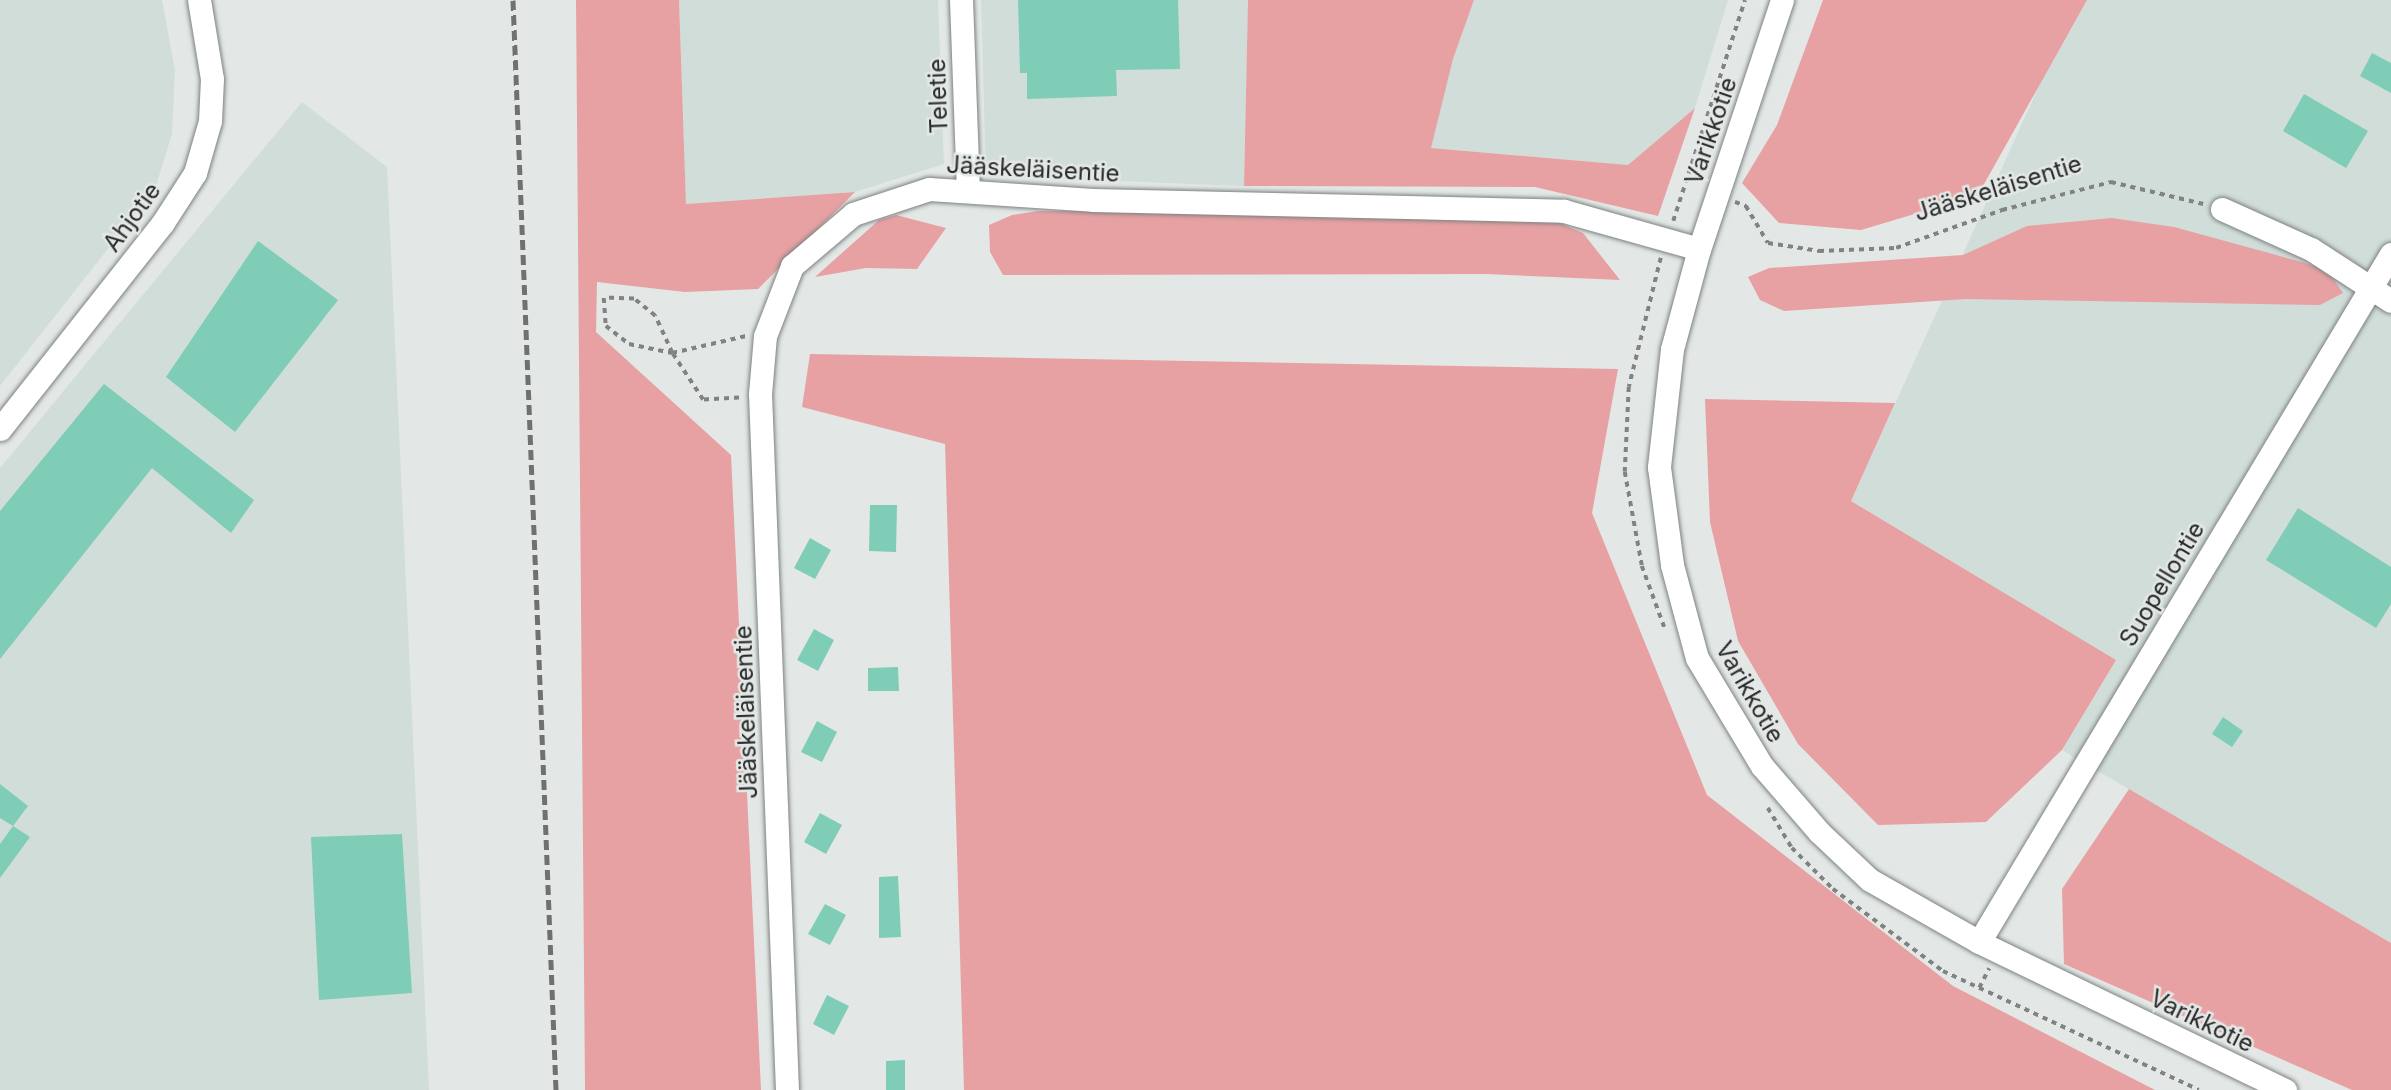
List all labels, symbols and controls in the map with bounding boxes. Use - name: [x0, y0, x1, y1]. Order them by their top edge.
- street label: Teletie: [922, 58, 954, 134]
- street label: Varikkotie: [1679, 73, 1743, 189]
- street label: Jääskeläisentie: [1911, 149, 2085, 227]
- street label: Jääskeläisentie: [946, 150, 1120, 188]
- street label: Ahjotie: [97, 177, 167, 257]
- street label: Suopellontie: [2113, 516, 2211, 652]
- street label: Jääskeläisentie: [729, 625, 763, 799]
- street label: Varikkotie: [1710, 636, 1790, 748]
- street label: Varikkotie: [2145, 984, 2259, 1058]

